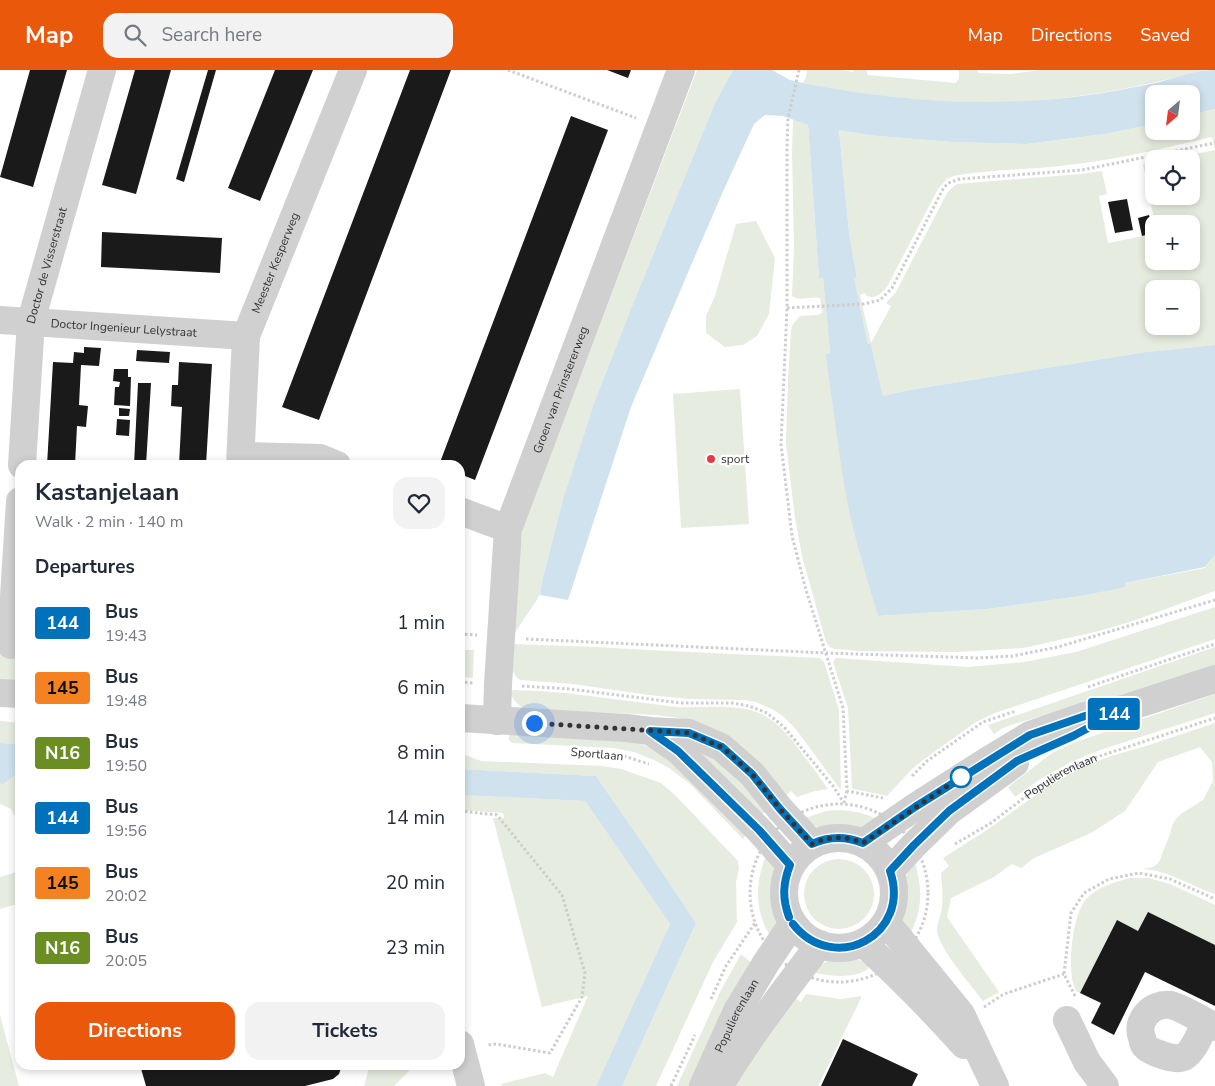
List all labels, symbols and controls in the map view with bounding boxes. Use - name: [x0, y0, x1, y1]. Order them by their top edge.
- search box: [103, 13, 453, 58]
- text: Map: [25, 19, 73, 51]
- icon: search: [121, 21, 149, 49]
- text: Search here: [161, 22, 262, 48]
- text: Map: [968, 23, 1003, 47]
- text: Directions: [1031, 23, 1112, 47]
- text: Saved: [1140, 23, 1190, 47]
- north arrow: [1145, 85, 1200, 140]
- map controls: [1145, 85, 1200, 335]
- button: locate: [1145, 150, 1200, 205]
- street label: Doctor de Visserstraat: [23, 205, 71, 326]
- street label: Meester Kesperweg: [248, 210, 303, 316]
- button: +: [1145, 215, 1200, 270]
- button: −: [1145, 280, 1200, 335]
- street label: Doctor Ingenieur Lelystraat: [50, 315, 198, 341]
- street label: Groen van Prinstererweg: [529, 324, 592, 456]
- place label: sport: [721, 451, 750, 467]
- marker: sport: [705, 453, 717, 465]
- text: Kastanjelaan: [35, 476, 179, 508]
- button: heart: [393, 477, 445, 529]
- text: Walk · 2 min · 140 m: [35, 511, 183, 533]
- text: Departures: [35, 554, 135, 580]
- text: Bus: [105, 599, 138, 625]
- text: 1 min: [397, 610, 445, 636]
- text: 144: [46, 611, 79, 635]
- text: 19:43: [105, 625, 147, 647]
- text: Bus: [105, 664, 138, 690]
- text: 6 min: [397, 675, 445, 701]
- text: 145: [46, 676, 79, 700]
- text: 19:48: [105, 690, 147, 712]
- line badge: 144: [1085, 698, 1143, 730]
- text: 144: [1098, 702, 1130, 726]
- your location: [522, 711, 547, 736]
- text: Bus: [105, 729, 138, 755]
- text: 8 min: [397, 740, 445, 766]
- text: N16: [45, 741, 80, 765]
- street label: Sportlaan: [570, 744, 624, 764]
- street label: Populierenlaan: [1021, 750, 1099, 803]
- text: 19:50: [105, 755, 147, 777]
- unlabelled marker: [950, 766, 972, 788]
- text: Bus: [105, 794, 138, 820]
- text: 14 min: [386, 805, 445, 831]
- text: 144: [46, 806, 79, 830]
- text: 19:56: [105, 820, 147, 842]
- text: Bus: [105, 859, 138, 885]
- text: 20 min: [386, 870, 445, 896]
- text: 145: [46, 871, 79, 895]
- text: 20:02: [105, 885, 147, 907]
- text: Bus: [105, 924, 138, 950]
- text: 23 min: [386, 935, 445, 961]
- text: N16: [45, 936, 80, 960]
- text: 20:05: [105, 950, 147, 972]
- street label: Populierenlaan: [711, 976, 763, 1055]
- button: Directions: [35, 1002, 235, 1060]
- button: Tickets: [245, 1002, 445, 1060]

